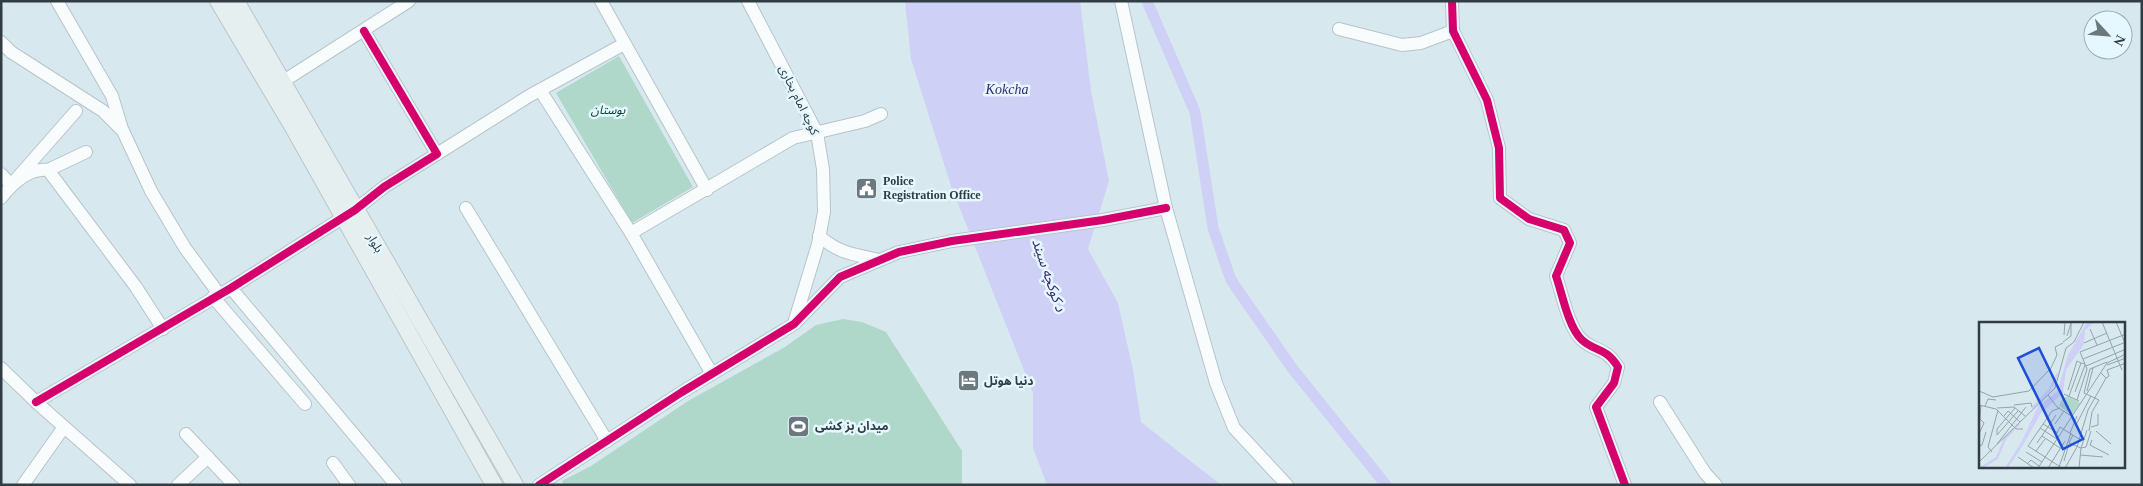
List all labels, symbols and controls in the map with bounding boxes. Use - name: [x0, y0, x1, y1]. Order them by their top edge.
- north arrow: [2083, 10, 2133, 60]
- text: N: [2110, 33, 2128, 48]
- street label: کوچه امام بخاری: [774, 63, 822, 139]
- water label: Kokcha: [985, 82, 1028, 97]
- park label: بوستان: [591, 103, 626, 117]
- place label: Police Registration Office: [883, 174, 981, 202]
- public building icon: Police Registration Office: [855, 176, 879, 200]
- street label: بلوار: [363, 230, 386, 255]
- water label: د کوکچه سیند: [1027, 237, 1068, 314]
- inset map: [1979, 322, 2126, 468]
- hotel icon: دنیا هوتل: [956, 369, 980, 393]
- place label: دنیا هوتل: [984, 374, 1034, 388]
- sports icon: میدان بز کشی: [787, 414, 811, 438]
- place label: میدان بز کشی: [815, 419, 888, 433]

